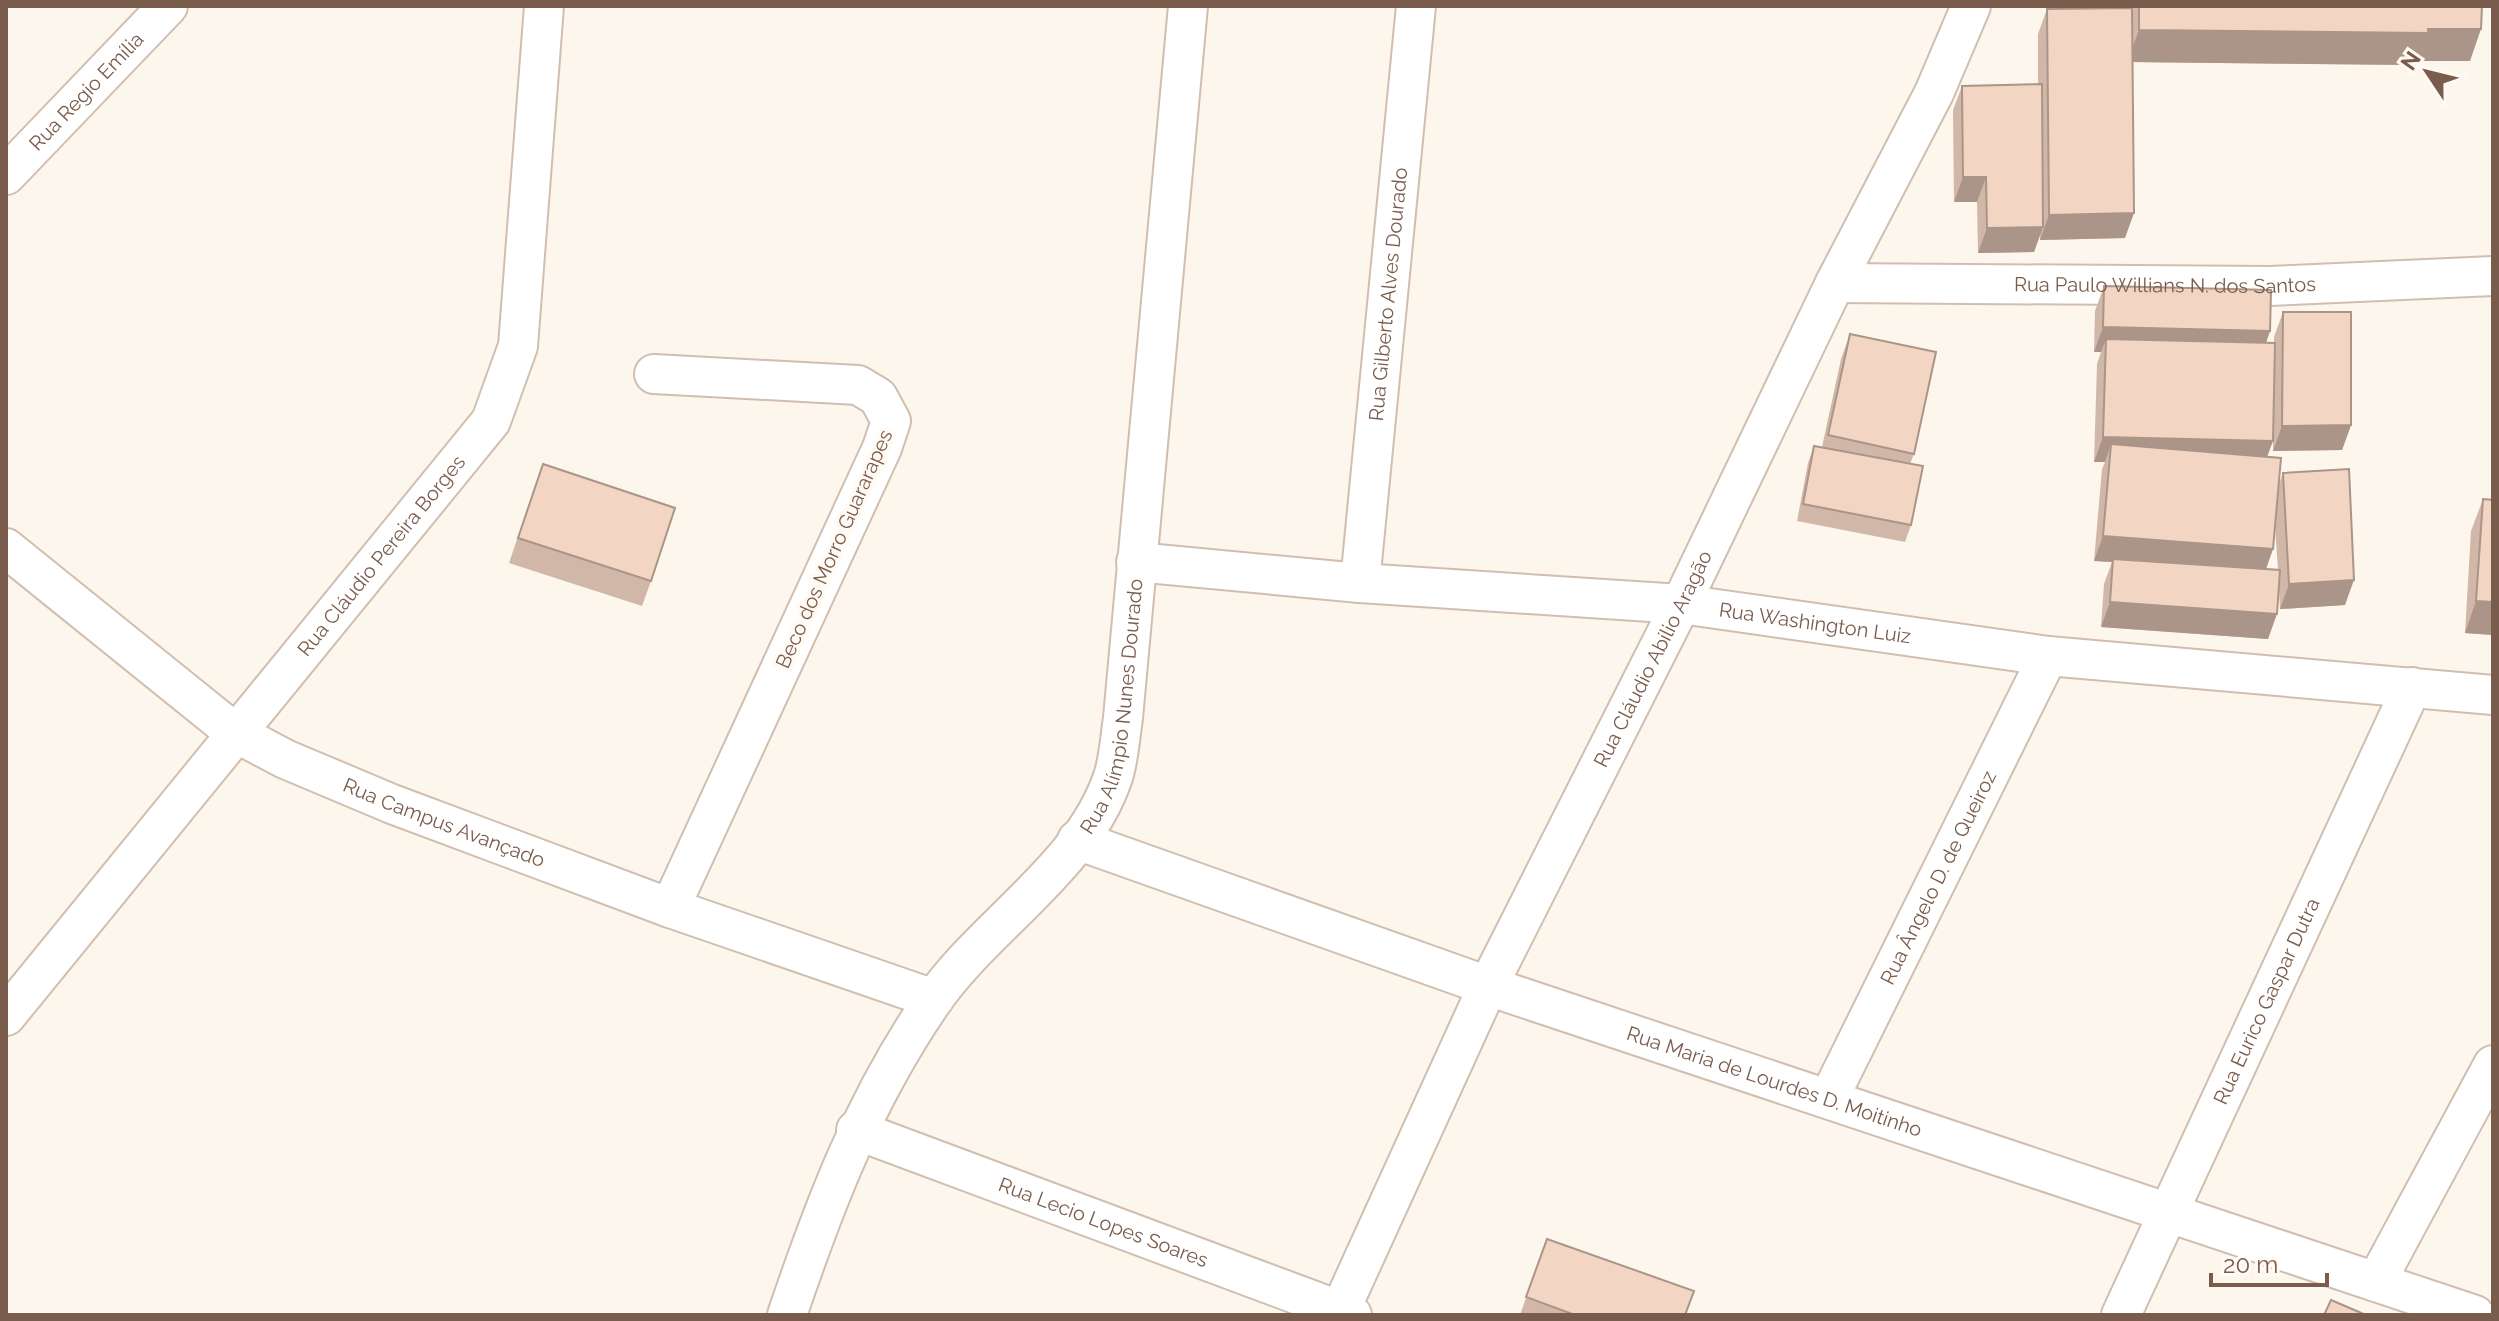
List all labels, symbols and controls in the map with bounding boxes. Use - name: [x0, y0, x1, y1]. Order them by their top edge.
- street label: Rua Regio Emília: [24, 27, 148, 155]
- north arrow: [2387, 32, 2467, 112]
- text: N: [2395, 46, 2426, 75]
- street label: Rua Gilberto Alves Dourado: [1364, 166, 1412, 422]
- street label: Rua Paulo Willians N. dos Santos: [2014, 272, 2316, 298]
- street label: Beco dos Morro Guararapes: [770, 426, 898, 672]
- street label: Rua Cláudio Pereira Borges: [292, 450, 470, 661]
- street label: Rua Cláudio Abílio Aragão: [1589, 546, 1717, 771]
- street label: Rua Alímpio Nunes Dourado: [1075, 578, 1148, 839]
- street label: Rua Washington Luiz: [1717, 598, 1913, 648]
- street label: Rua Ângelo D. de Queiroz: [1875, 767, 2001, 988]
- street label: Rua Campus Avançado: [339, 773, 548, 872]
- street label: Rua Eurico Gaspar Dutra: [2208, 894, 2325, 1108]
- street label: Rua Maria de Lourdes D. Moitinho: [1624, 1021, 1925, 1142]
- street label: Rua Lecio Lopes Soares: [995, 1172, 1211, 1272]
- scale bar: [2211, 1237, 2327, 1287]
- text: 20 m: [2223, 1250, 2278, 1279]

